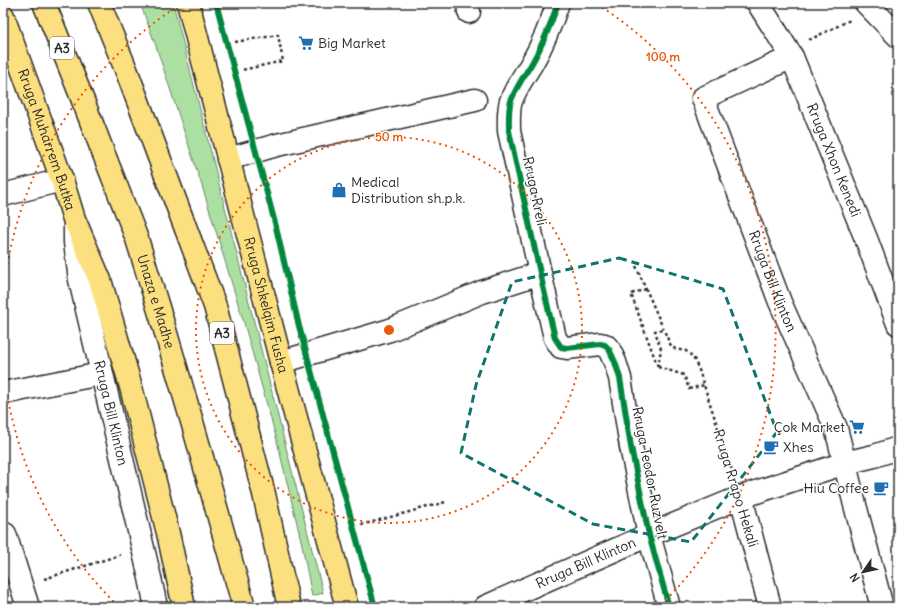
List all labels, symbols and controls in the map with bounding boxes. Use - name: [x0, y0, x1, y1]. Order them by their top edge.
- supermarket icon: Big Market: [297, 34, 315, 52]
- place label: Big Market: [318, 34, 386, 52]
- road number: A3: [50, 37, 74, 59]
- text: 100 m: [646, 49, 680, 64]
- street label: Rruga Muharrem Butka: [14, 66, 80, 212]
- street label: Rruga Xhon Kenedi: [803, 101, 865, 219]
- text: 50 m: [375, 129, 404, 144]
- street label: Rruga Rreli: [519, 155, 551, 227]
- place label: Medical Distribution sh.p.k.: [351, 173, 465, 207]
- shop icon: Medical Distribution sh.p.k.: [330, 181, 348, 199]
- street label: Rruga Bill Klinton: [745, 228, 801, 335]
- street label: Rruga Shkelqim Fusha: [240, 235, 293, 375]
- street label: Unaza e Madhe: [133, 252, 179, 351]
- road number: A3: [210, 322, 234, 344]
- centre of rings: [382, 323, 396, 337]
- street label: Rruga Bill Klinton: [90, 359, 132, 467]
- street label: Rruga Teodor Ruzvelt: [628, 405, 672, 541]
- place label: Çok Market: [774, 418, 845, 436]
- supermarket icon: Çok Market: [848, 418, 866, 436]
- street label: Rruga Rrapo Hekali: [710, 427, 762, 549]
- cafe icon: Xhes: [762, 438, 780, 456]
- place label: Xhes: [783, 438, 814, 456]
- place label: Hiu Coffee: [804, 479, 869, 497]
- cafe icon: Hiu Coffee: [872, 479, 890, 497]
- street label: Rruga Bill Klinton: [533, 533, 639, 593]
- north arrow: [843, 552, 883, 592]
- text: N: [847, 571, 863, 585]

